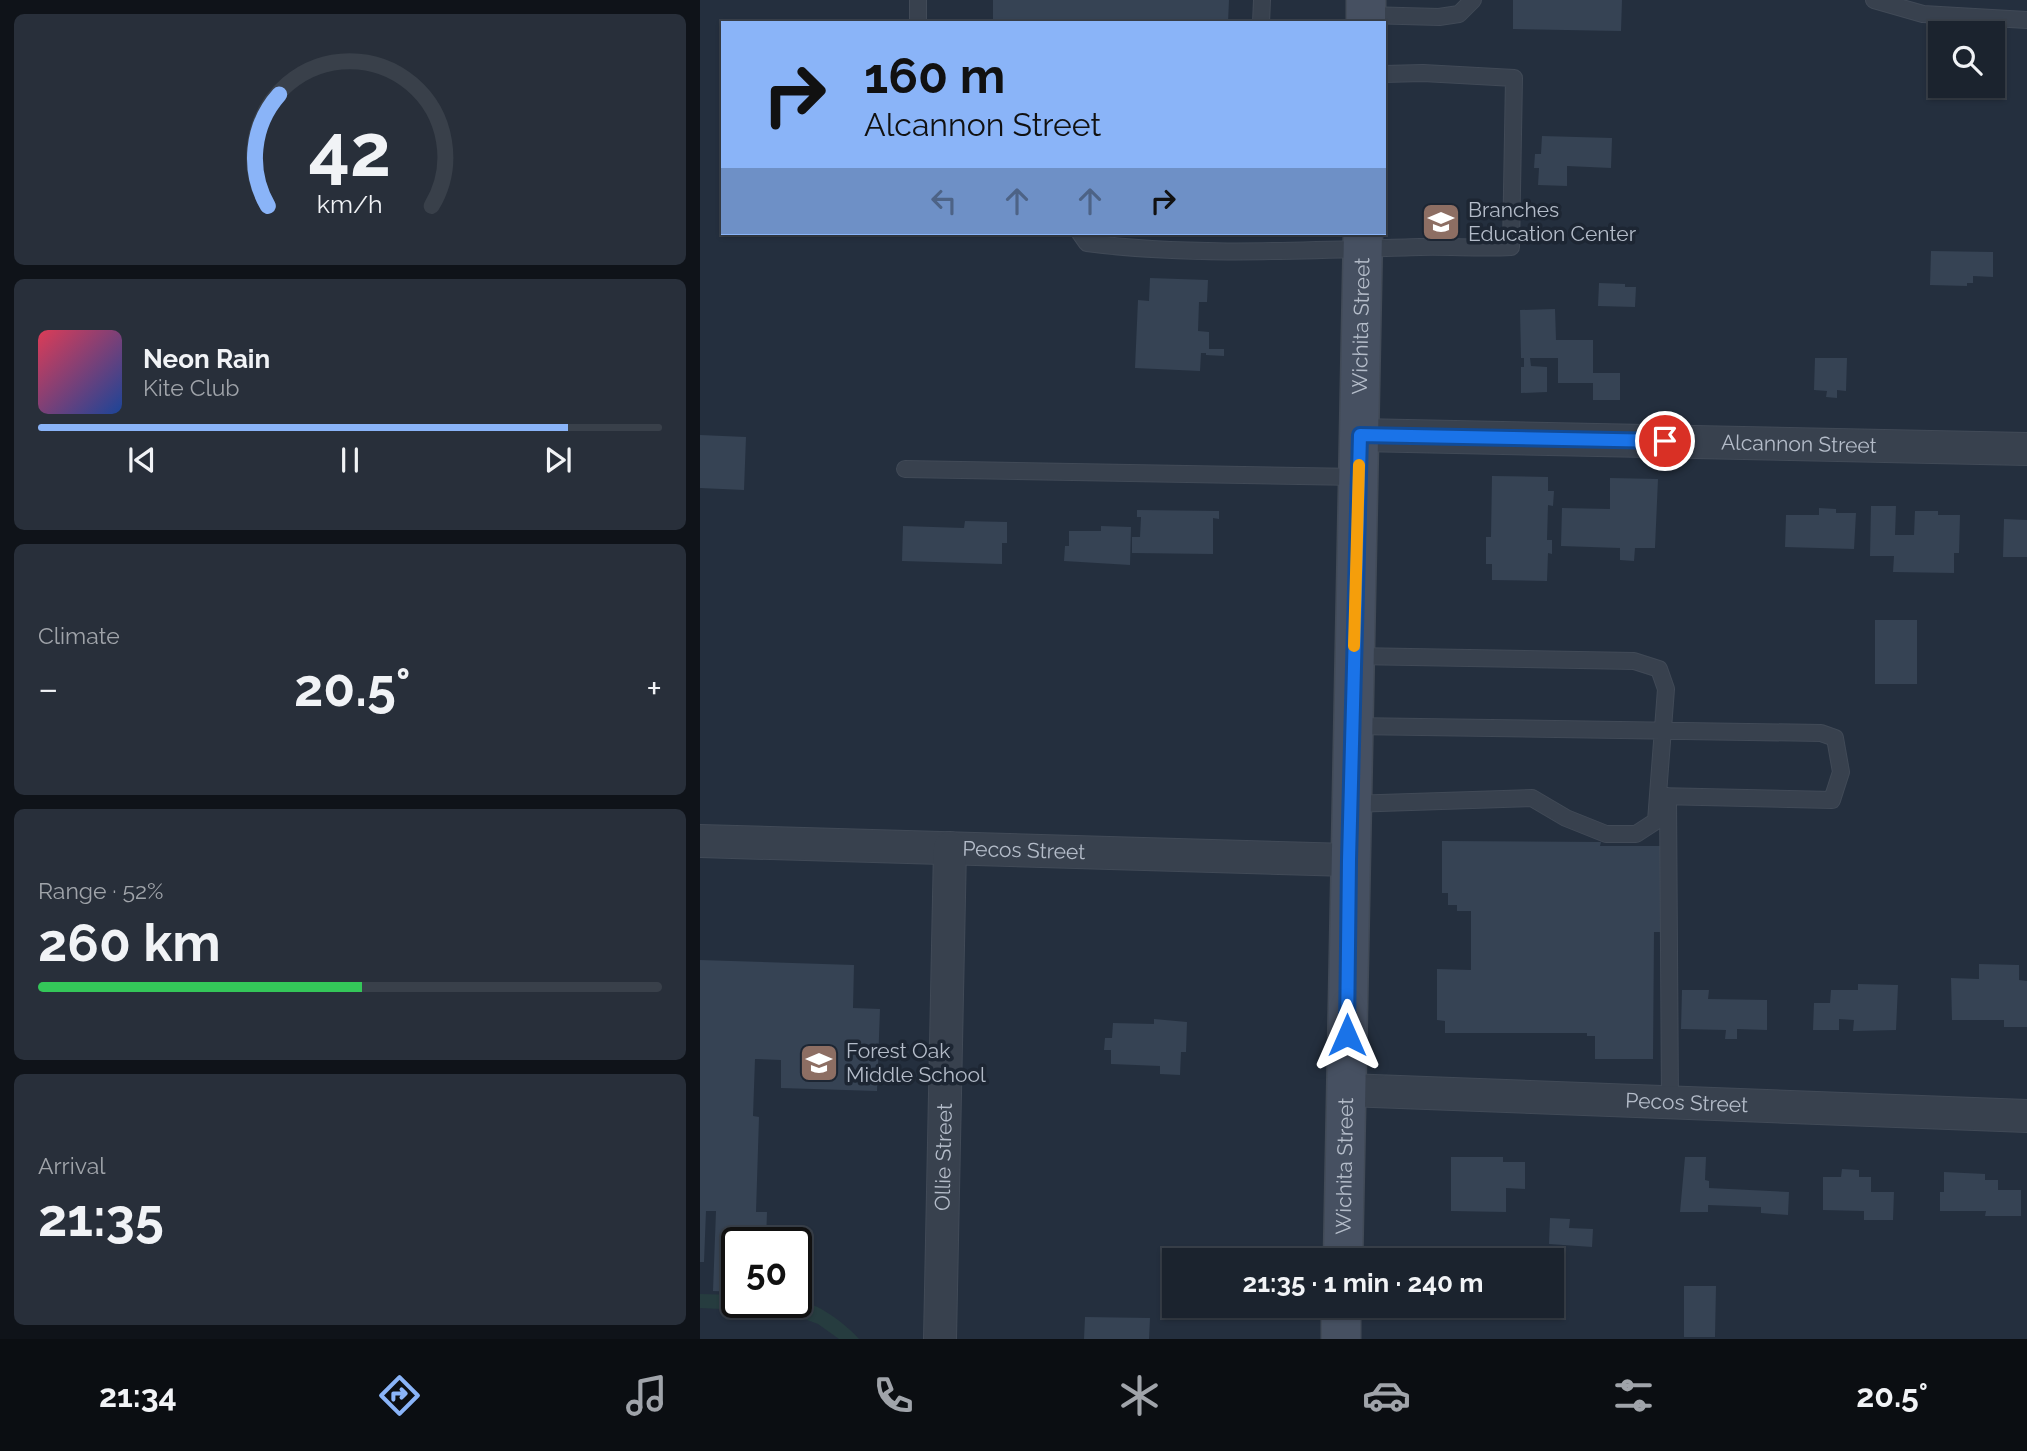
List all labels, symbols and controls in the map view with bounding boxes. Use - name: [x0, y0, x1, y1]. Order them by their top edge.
- map controls: [1928, 21, 2005, 98]
- button: search: [1928, 21, 2005, 98]
- text: 160 m: [864, 47, 1005, 104]
- icon: right: [749, 49, 840, 140]
- text: Alcannon Street: [864, 106, 1101, 143]
- text: 42: [309, 108, 391, 193]
- icon: left: [925, 182, 963, 220]
- icon: ahead: [998, 182, 1036, 220]
- icon: ahead: [1071, 182, 1109, 220]
- icon: right: [1144, 182, 1182, 220]
- text: km/h: [317, 188, 383, 218]
- place label: Branches Education Center: [1468, 197, 1637, 246]
- school or university icon: Branches Education Center: [1420, 201, 1462, 243]
- street label: Wichita Street: [1347, 257, 1375, 395]
- text: Neon Rain: [143, 344, 270, 374]
- text: Kite Club: [143, 374, 240, 401]
- pin: [1635, 411, 1695, 471]
- icon: arrive: [1646, 422, 1684, 460]
- street label: Alcannon Street: [1721, 430, 1877, 458]
- icon: previous: [123, 441, 161, 479]
- icon: pause: [331, 441, 369, 479]
- icon: next: [539, 441, 577, 479]
- text: Climate: [38, 622, 120, 649]
- text: 20.5°: [294, 657, 411, 718]
- text: −: [38, 666, 58, 711]
- text: +: [646, 666, 662, 711]
- street label: Pecos Street: [962, 836, 1086, 864]
- text: Range · 52%: [38, 877, 164, 904]
- text: 260 km: [38, 912, 221, 973]
- position arrow: [1310, 998, 1384, 1072]
- place label: Forest Oak Middle School: [846, 1038, 986, 1087]
- school or university icon: Forest Oak Middle School: [798, 1042, 840, 1084]
- street label: Pecos Street: [1625, 1088, 1749, 1117]
- street label: Wichita Street: [1330, 1097, 1358, 1235]
- street label: Ollie Street: [930, 1103, 957, 1211]
- text: Arrival: [38, 1152, 105, 1179]
- text: 21:35: [38, 1187, 164, 1248]
- speed limit sign: 50: [721, 1227, 812, 1318]
- text: 21:35 · 1 min · 240 m: [1242, 1268, 1484, 1298]
- icon: directions: [375, 1371, 424, 1420]
- icon: music: [622, 1371, 671, 1420]
- icon: phone: [869, 1371, 918, 1420]
- icon: climate: [1115, 1371, 1164, 1420]
- icon: car: [1362, 1371, 1411, 1420]
- icon: filters: [1609, 1371, 1658, 1420]
- text: 21:34: [99, 1377, 177, 1414]
- text: 20.5°: [1856, 1377, 1928, 1414]

